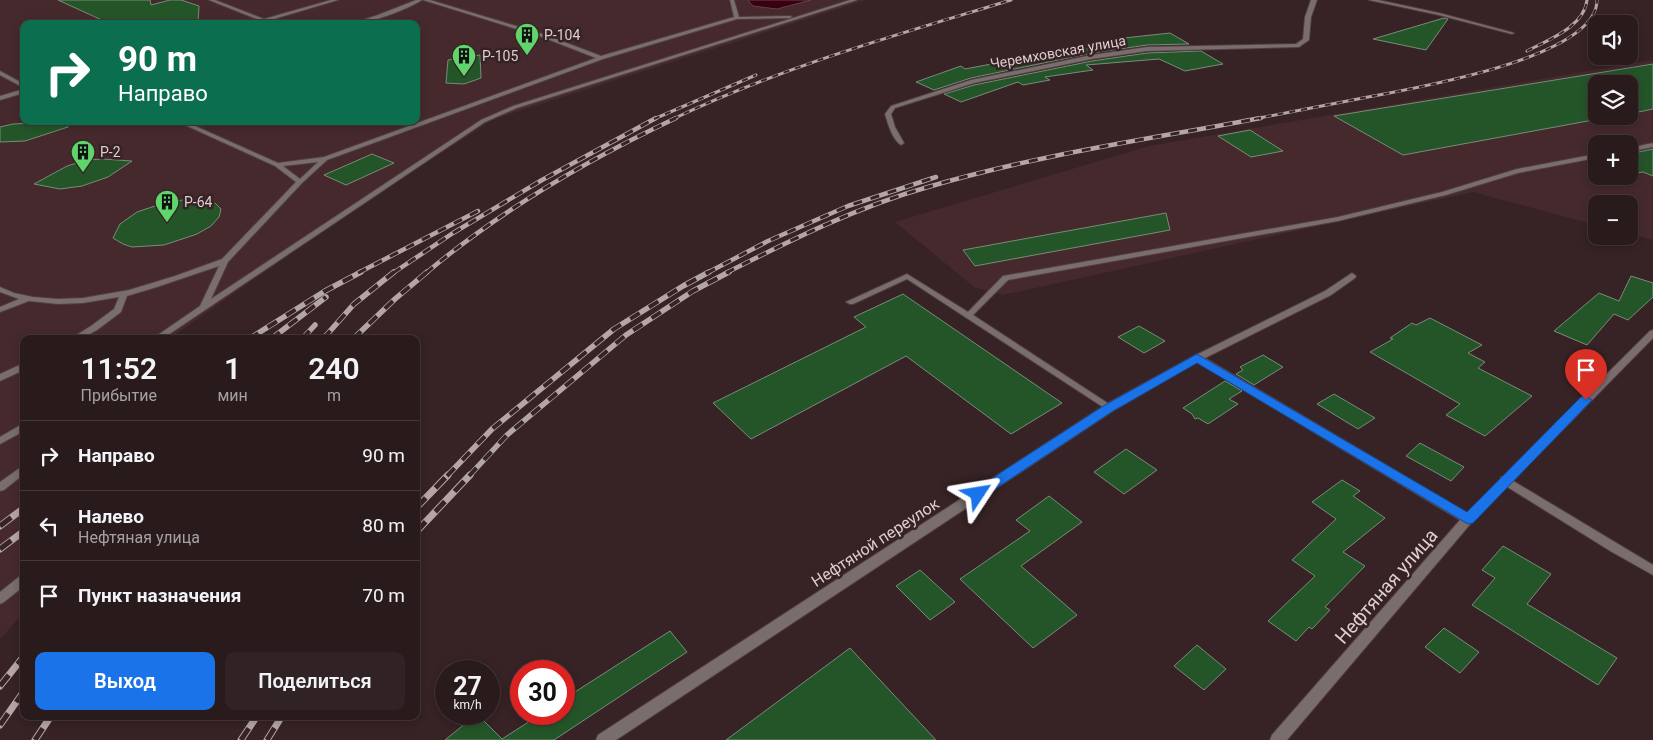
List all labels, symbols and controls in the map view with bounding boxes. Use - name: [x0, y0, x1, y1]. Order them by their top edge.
- map controls: [1588, 15, 1638, 245]
- button: sound: [1588, 15, 1638, 65]
- building icon: Р-104: [514, 22, 540, 56]
- place label: Р-104: [544, 27, 580, 43]
- street label: Черемховская улица: [989, 32, 1127, 72]
- text: 90 m: [118, 39, 197, 80]
- icon: right: [35, 40, 100, 105]
- building icon: Р-105: [451, 43, 477, 77]
- place label: Р-105: [482, 48, 518, 64]
- button: layers: [1588, 75, 1638, 125]
- text: Направо: [118, 81, 208, 106]
- button: +: [1588, 135, 1638, 185]
- building icon: Р-2: [70, 139, 96, 173]
- place label: Р-2: [100, 144, 121, 160]
- building icon: Р-64: [154, 189, 180, 223]
- place label: Р-64: [184, 194, 213, 210]
- button: −: [1588, 195, 1638, 245]
- pin: [1565, 349, 1607, 400]
- text: 11:52: [80, 351, 157, 386]
- text: 1: [224, 351, 241, 386]
- text: 240: [308, 351, 360, 386]
- icon: arrive: [1572, 356, 1600, 384]
- text: Прибытие: [81, 386, 157, 405]
- text: мин: [217, 386, 248, 405]
- text: m: [327, 386, 341, 405]
- icon: right: [35, 442, 63, 470]
- text: Направо: [78, 444, 155, 467]
- text: 90 m: [362, 444, 405, 467]
- position arrow: [951, 467, 1003, 519]
- street label: Нефтяной переулок: [808, 494, 943, 591]
- text: Налево: [78, 505, 144, 528]
- icon: left: [35, 512, 63, 540]
- text: 80 m: [362, 514, 405, 537]
- street label: Нефтяная улица: [1330, 524, 1443, 649]
- text: Нефтяная улица: [78, 528, 200, 547]
- icon: arrive: [35, 582, 63, 610]
- text: Пункт назначения: [78, 584, 241, 607]
- text: 70 m: [362, 584, 405, 607]
- button: Выход: [35, 652, 215, 710]
- button: Поделиться: [225, 652, 405, 710]
- speed limit sign: 30: [510, 660, 575, 725]
- text: 27: [453, 672, 482, 701]
- text: km/h: [453, 698, 482, 712]

